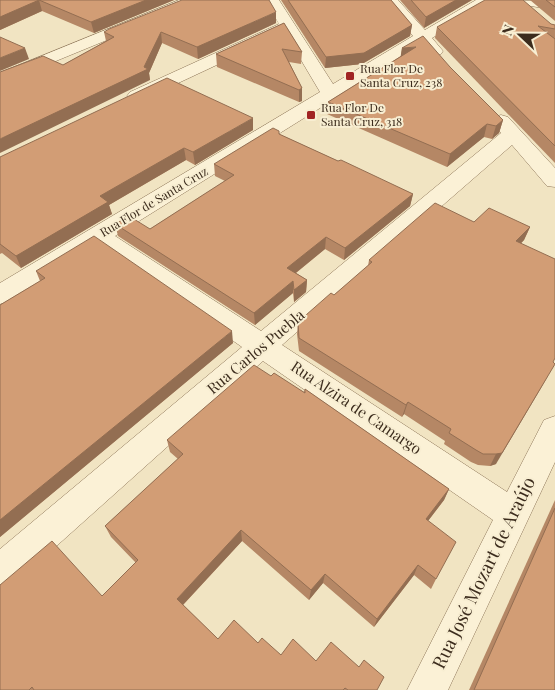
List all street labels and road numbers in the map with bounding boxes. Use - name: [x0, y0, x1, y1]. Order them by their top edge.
- street label: Rua Flor de Santa Cruz: [97, 162, 211, 240]
- street label: Rua Carlos Puebla: [202, 304, 309, 398]
- street label: Rua Alzira de Camargo: [287, 356, 426, 458]
- street label: Rua José Mozart de Araújo: [426, 473, 540, 672]

